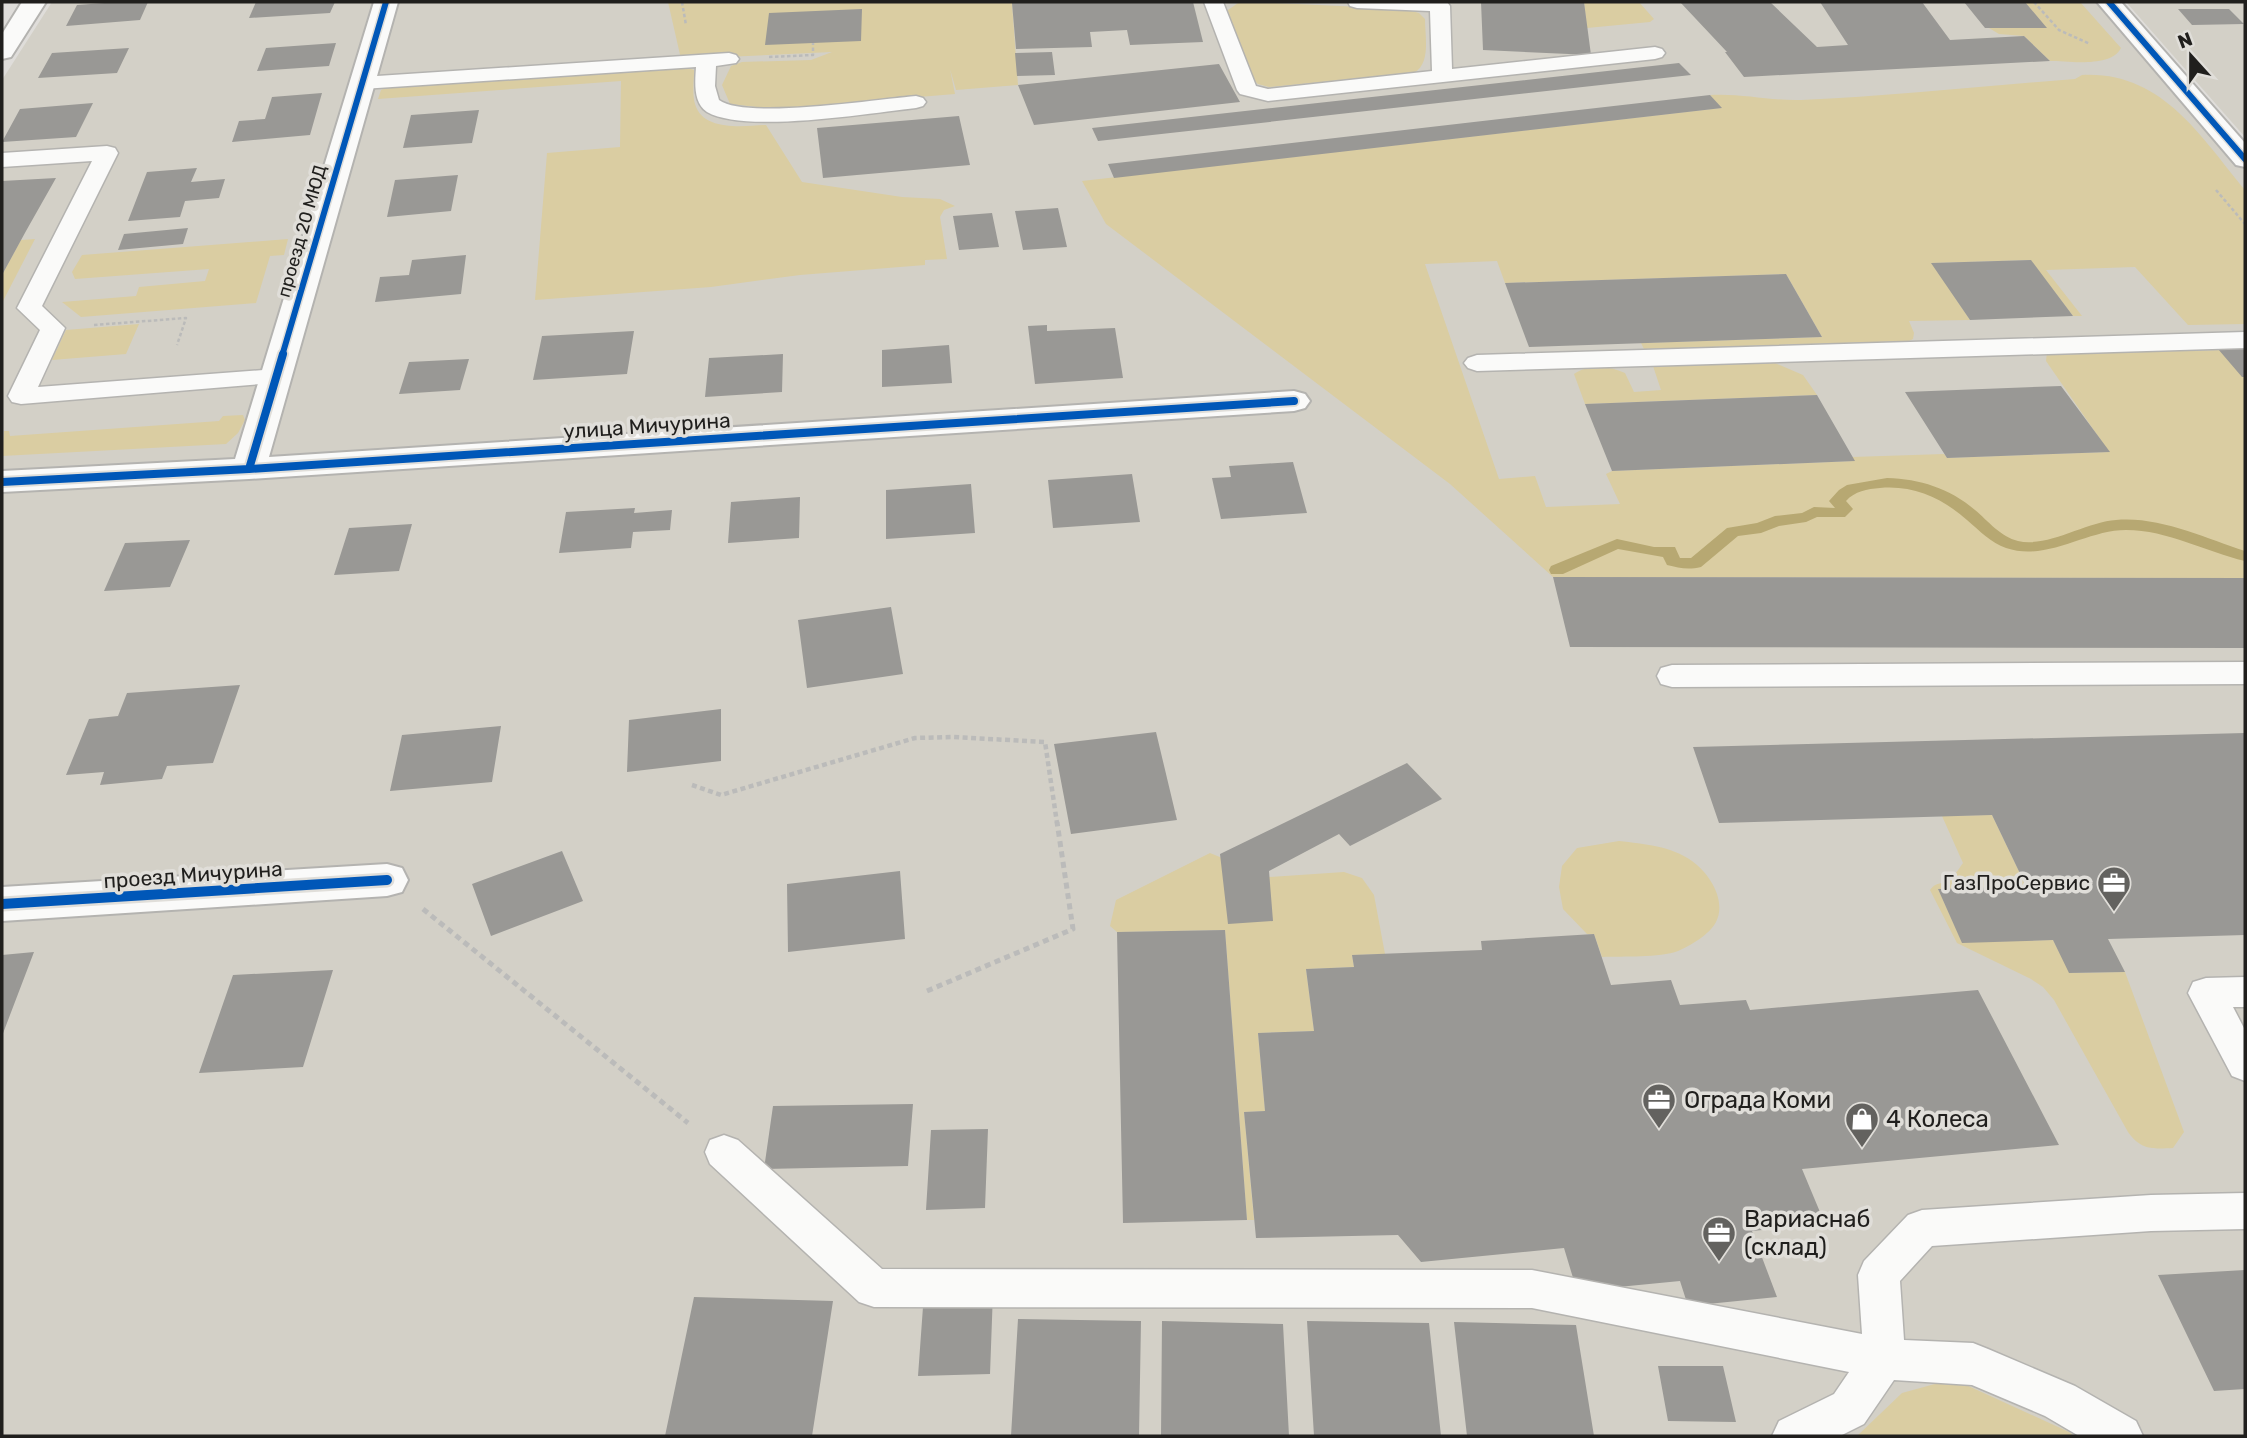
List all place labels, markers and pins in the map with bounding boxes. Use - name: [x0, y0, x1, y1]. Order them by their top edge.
- office icon: ГазПроСервис: [2095, 864, 2133, 913]
- place label: ГазПроСервис: [1943, 870, 2090, 895]
- office icon: Ограда Коми: [1640, 1081, 1678, 1130]
- place label: Ограда Коми: [1684, 1086, 1831, 1114]
- shop icon: 4 Колеса: [1843, 1100, 1881, 1149]
- place label: 4 Колеса: [1886, 1105, 1989, 1133]
- place label: Вариаснаб (склад): [1744, 1205, 1871, 1261]
- office icon: Вариаснаб (склад): [1700, 1214, 1738, 1263]

